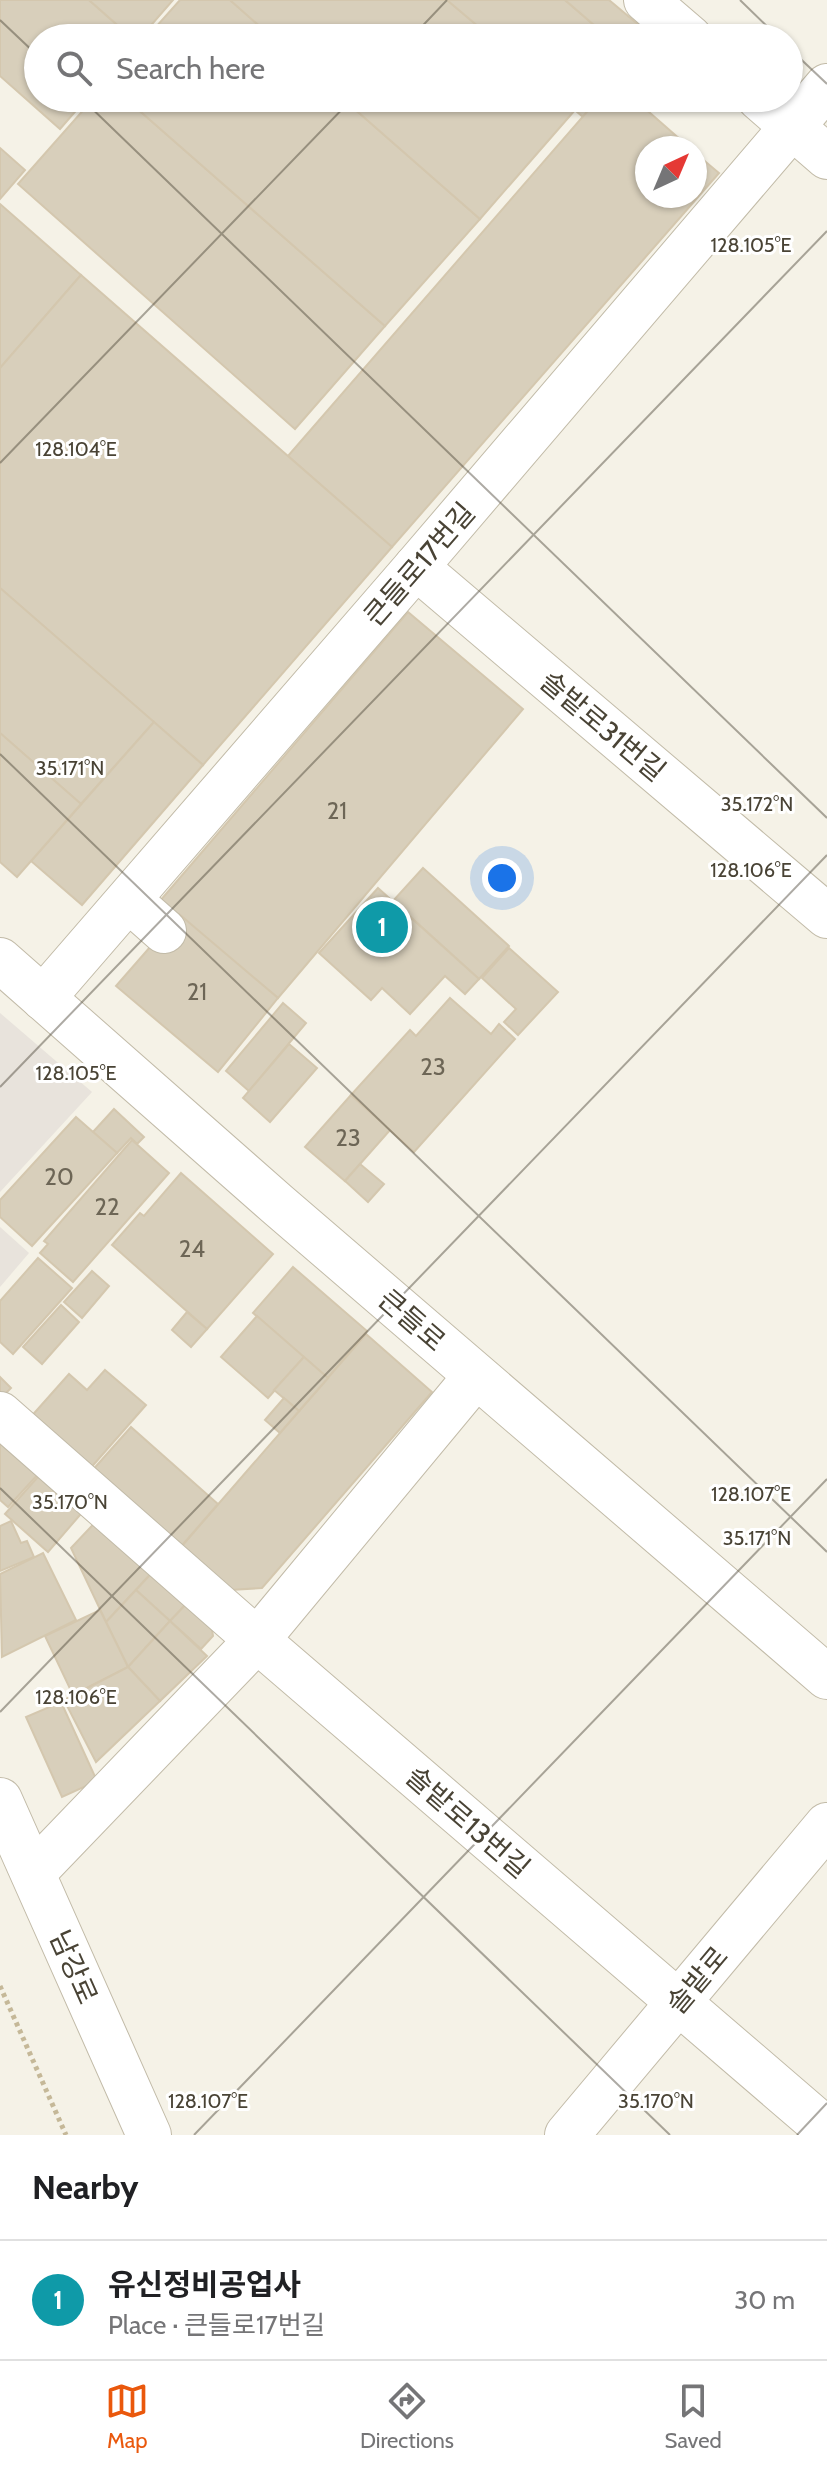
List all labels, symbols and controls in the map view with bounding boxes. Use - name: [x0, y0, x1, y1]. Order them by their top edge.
- search box: [24, 24, 803, 112]
- icon: search: [52, 46, 96, 90]
- text: Search here: [116, 50, 265, 87]
- north arrow: [635, 136, 707, 208]
- text: 128.105°E: [710, 233, 792, 257]
- text: 128.104°E: [35, 437, 117, 461]
- street label: 큰들로17번길: [356, 495, 482, 633]
- street label: 솔밭로31번길: [533, 664, 673, 788]
- text: 35.171°N: [36, 756, 104, 780]
- text: 35.172°N: [721, 792, 793, 816]
- house number: 21: [327, 796, 347, 825]
- your location: [482, 858, 522, 898]
- text: 128.106°E: [710, 858, 792, 882]
- pin: 1: [356, 897, 408, 957]
- house number: 21: [187, 977, 207, 1006]
- house number: 23: [420, 1052, 446, 1081]
- text: 128.105°E: [35, 1061, 117, 1085]
- house number: 23: [335, 1123, 361, 1152]
- house number: 20: [44, 1162, 74, 1191]
- house number: 22: [94, 1192, 120, 1221]
- house number: 24: [179, 1234, 205, 1263]
- street label: 큰들로: [372, 1282, 452, 1358]
- text: 128.107°E: [711, 1482, 791, 1506]
- text: 35.170°N: [32, 1490, 108, 1514]
- text: 35.171°N: [723, 1526, 791, 1550]
- text: 128.106°E: [35, 1685, 117, 1709]
- street label: 솔밭로13번길: [399, 1759, 537, 1885]
- street label: 남강로: [43, 1925, 105, 2009]
- street label: 솔밭로: [659, 1939, 735, 2021]
- text: 128.107°E: [168, 2089, 248, 2113]
- text: 35.170°N: [618, 2089, 694, 2113]
- text: Nearby: [32, 2166, 139, 2208]
- text: 유신정비공업사: [108, 2266, 301, 2303]
- text: 1: [53, 2284, 63, 2316]
- text: 30 m: [734, 2284, 795, 2316]
- text: Place · 큰들로17번길: [108, 2309, 325, 2341]
- tab: Map: [105, 2379, 149, 2454]
- tab: Directions: [360, 2379, 454, 2454]
- tab: Saved: [665, 2379, 722, 2454]

